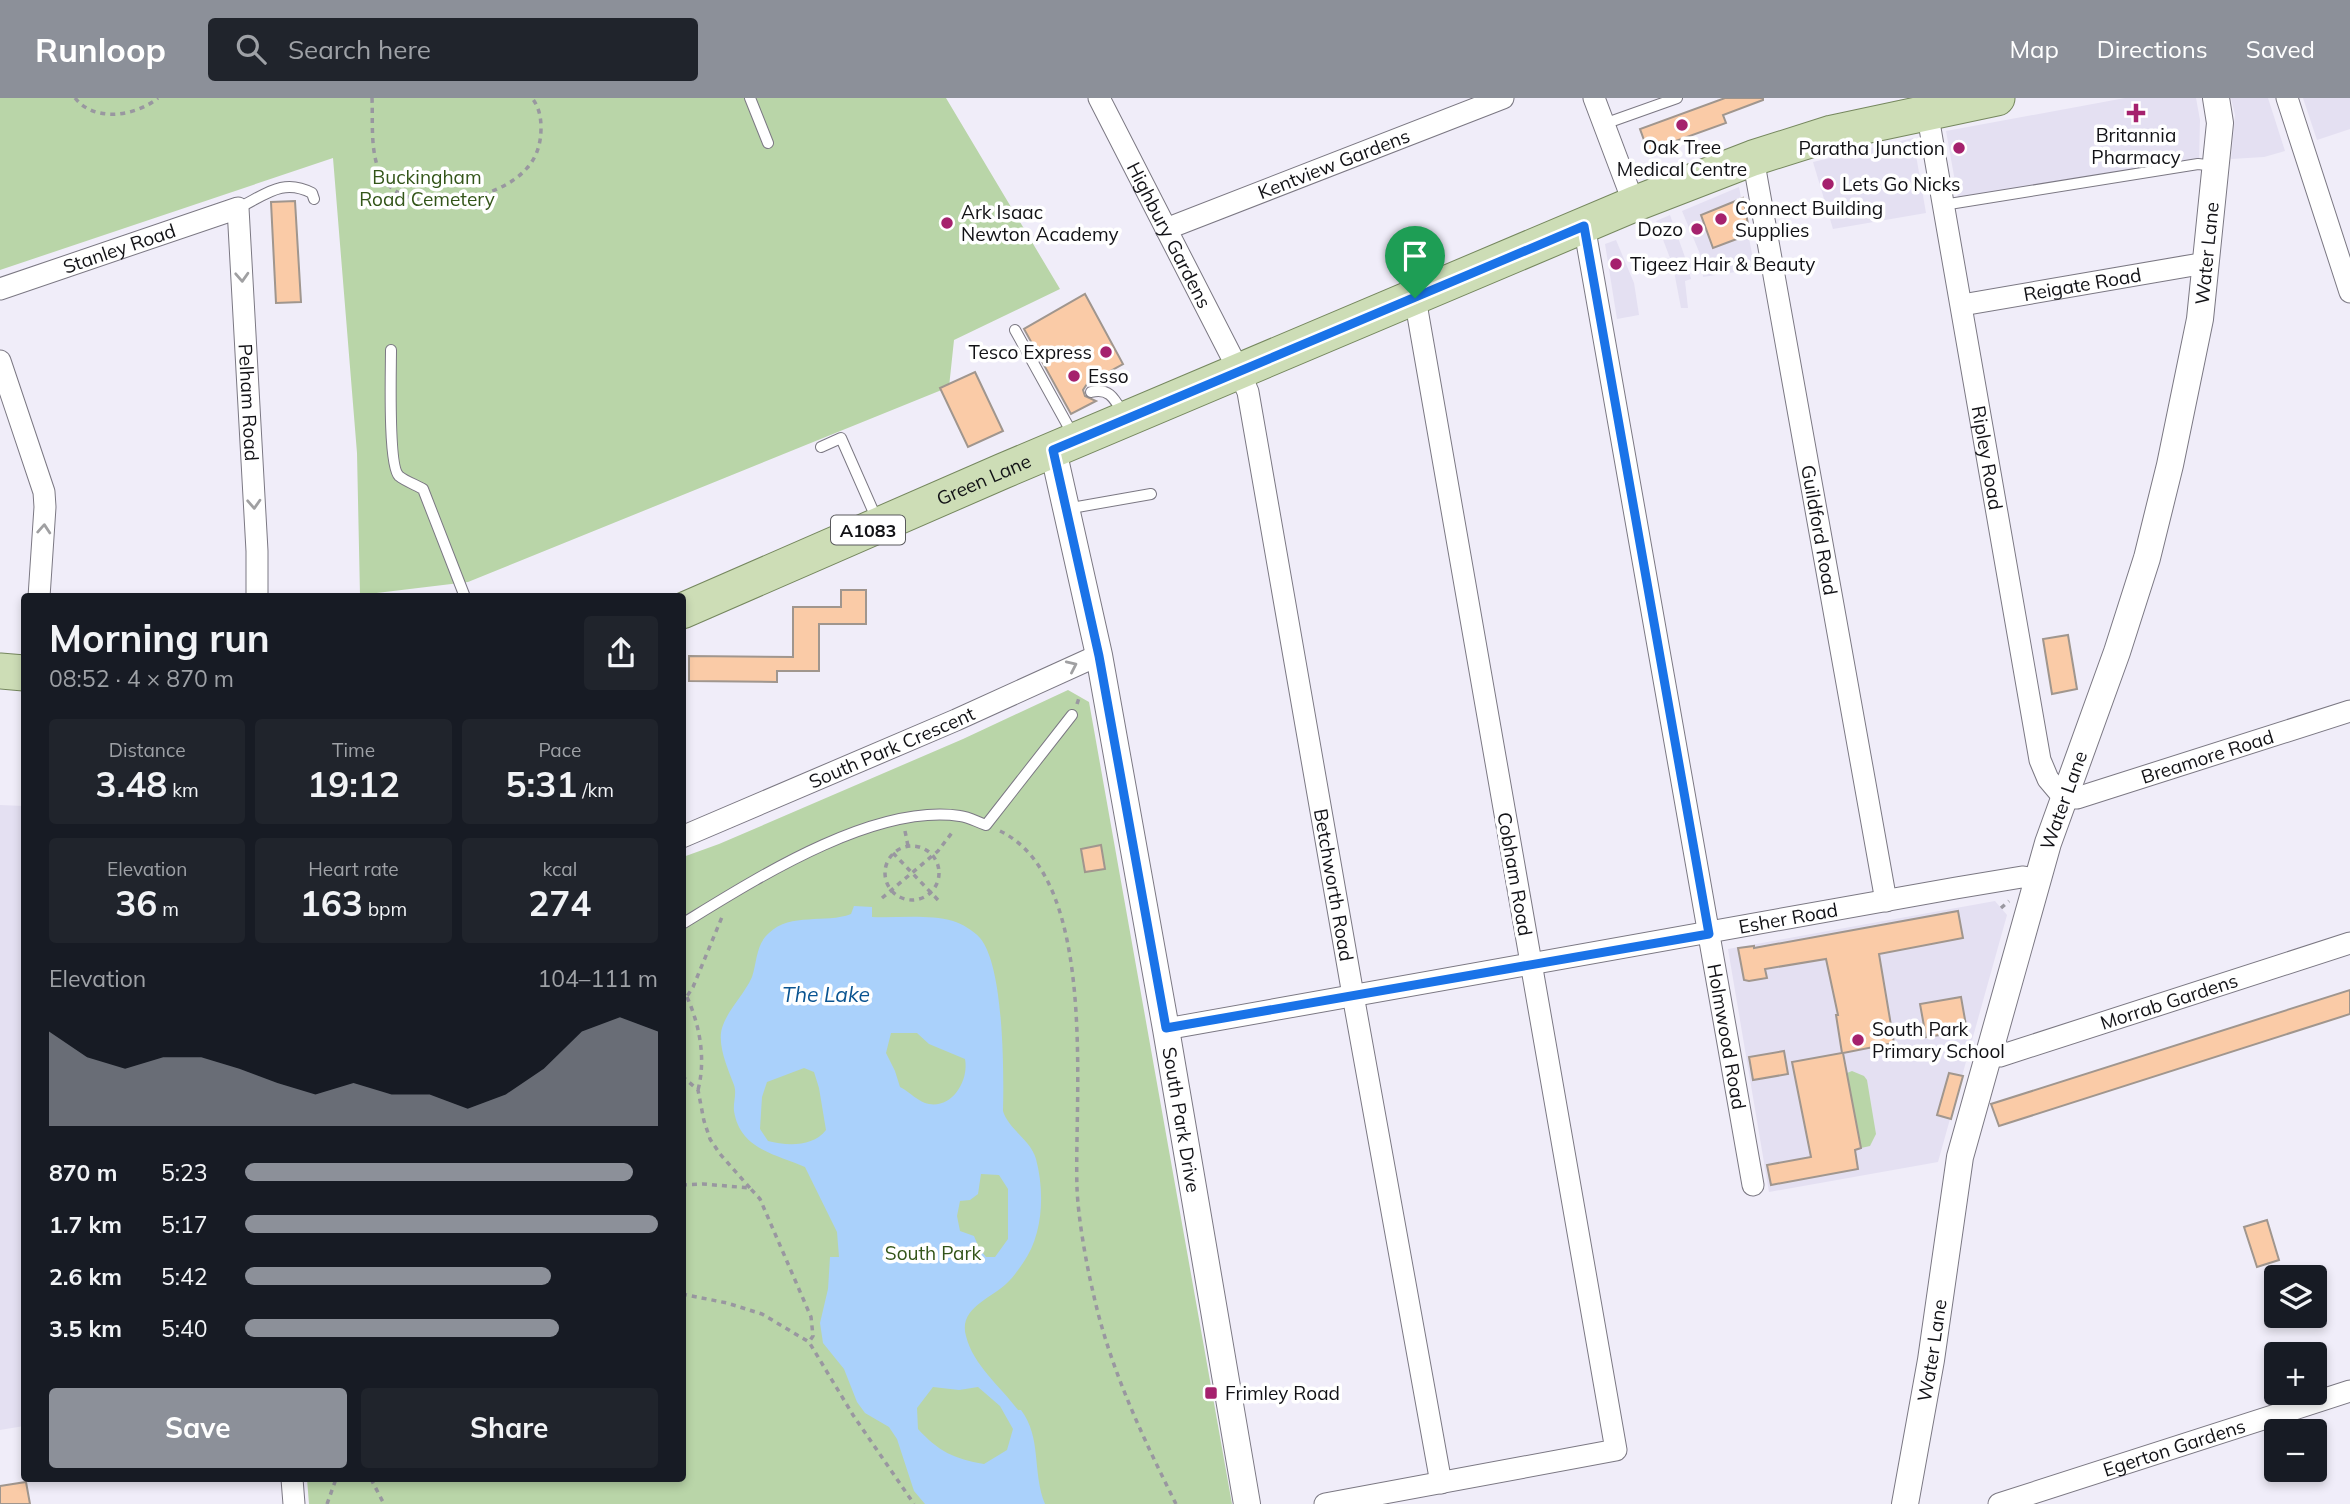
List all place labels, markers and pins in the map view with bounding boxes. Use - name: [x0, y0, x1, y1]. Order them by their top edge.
- marker: Britannia Pharmacy: [2128, 105, 2144, 121]
- marker: Oak Tree Medical Centre: [1674, 117, 1690, 133]
- place label: Britannia Pharmacy: [2091, 123, 2181, 169]
- place label: Oak Tree Medical Centre: [1617, 135, 1747, 181]
- place label: Paratha Junction: [1798, 136, 1945, 160]
- marker: Paratha Junction: [1951, 140, 1967, 156]
- place label: Lets Go Nicks: [1842, 172, 1960, 196]
- marker: Lets Go Nicks: [1820, 176, 1836, 192]
- place label: Connect Building Supplies: [1735, 196, 1883, 242]
- place label: Ark Isaac Newton Academy: [961, 200, 1119, 246]
- marker: Connect Building Supplies: [1713, 211, 1729, 227]
- marker: Ark Isaac Newton Academy: [939, 215, 955, 231]
- place label: Dozo: [1638, 217, 1683, 241]
- marker: Dozo: [1689, 221, 1705, 237]
- pin: [1385, 226, 1445, 298]
- place label: Tigeez Hair & Beauty: [1630, 252, 1815, 276]
- marker: Tigeez Hair & Beauty: [1608, 256, 1624, 272]
- place label: Tesco Express: [968, 340, 1092, 364]
- marker: Tesco Express: [1098, 344, 1114, 360]
- place label: Esso: [1088, 364, 1129, 388]
- marker: Esso: [1066, 368, 1082, 384]
- place label: South Park Primary School: [1872, 1017, 2005, 1063]
- marker: South Park Primary School: [1850, 1032, 1866, 1048]
- place label: Frimley Road: [1225, 1381, 1340, 1405]
- marker: Frimley Road: [1203, 1385, 1219, 1401]

